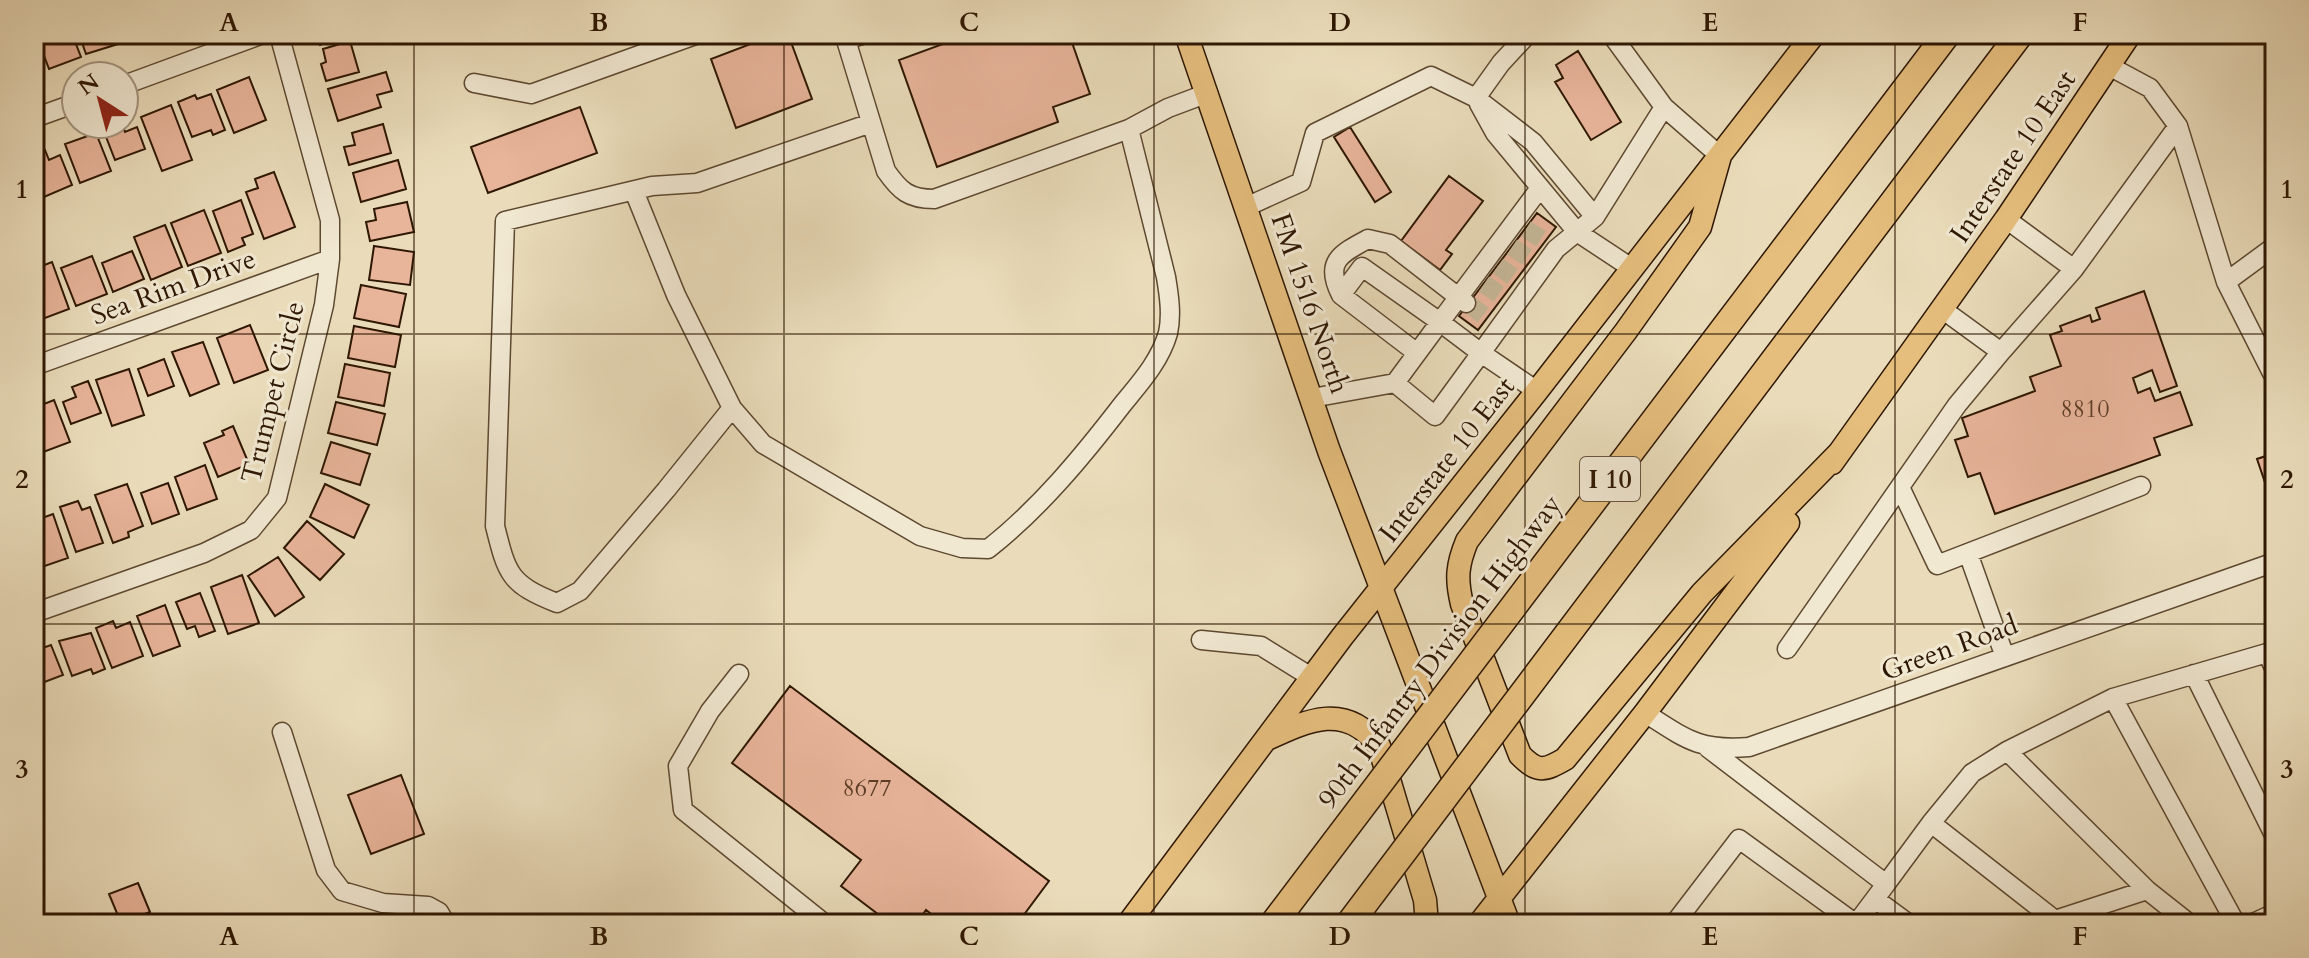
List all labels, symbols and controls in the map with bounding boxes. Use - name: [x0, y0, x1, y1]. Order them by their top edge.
- text: A: [219, 5, 239, 40]
- text: B: [590, 5, 608, 40]
- text: C: [959, 5, 979, 40]
- text: D: [1329, 5, 1351, 40]
- text: E: [1702, 5, 1718, 40]
- text: F: [2072, 5, 2088, 40]
- north arrow: [60, 60, 140, 140]
- street label: Interstate 10 East: [1941, 63, 2085, 250]
- text: N: [72, 67, 105, 102]
- text: 1: [15, 172, 29, 207]
- text: 1: [2280, 172, 2294, 207]
- street label: FM 1516 North: [1261, 208, 1359, 398]
- street label: Sea Rim Drive: [86, 240, 261, 334]
- street label: Trumpet Circle: [232, 297, 314, 487]
- street label: Interstate 10 East: [1370, 369, 1524, 550]
- house number: 8810: [2060, 393, 2110, 426]
- road number: I 10: [1580, 457, 1640, 501]
- text: 2: [15, 462, 29, 497]
- text: 2: [2280, 462, 2294, 497]
- street label: 90th Infantry Division Highway: [1309, 487, 1571, 816]
- street label: Green Road: [1876, 606, 2023, 690]
- text: 3: [15, 752, 29, 787]
- text: 3: [2280, 752, 2294, 787]
- house number: 8677: [842, 772, 892, 805]
- text: A: [219, 919, 239, 954]
- text: B: [590, 919, 608, 954]
- text: C: [959, 919, 979, 954]
- text: D: [1329, 919, 1351, 954]
- text: E: [1702, 919, 1718, 954]
- text: F: [2072, 919, 2088, 954]

